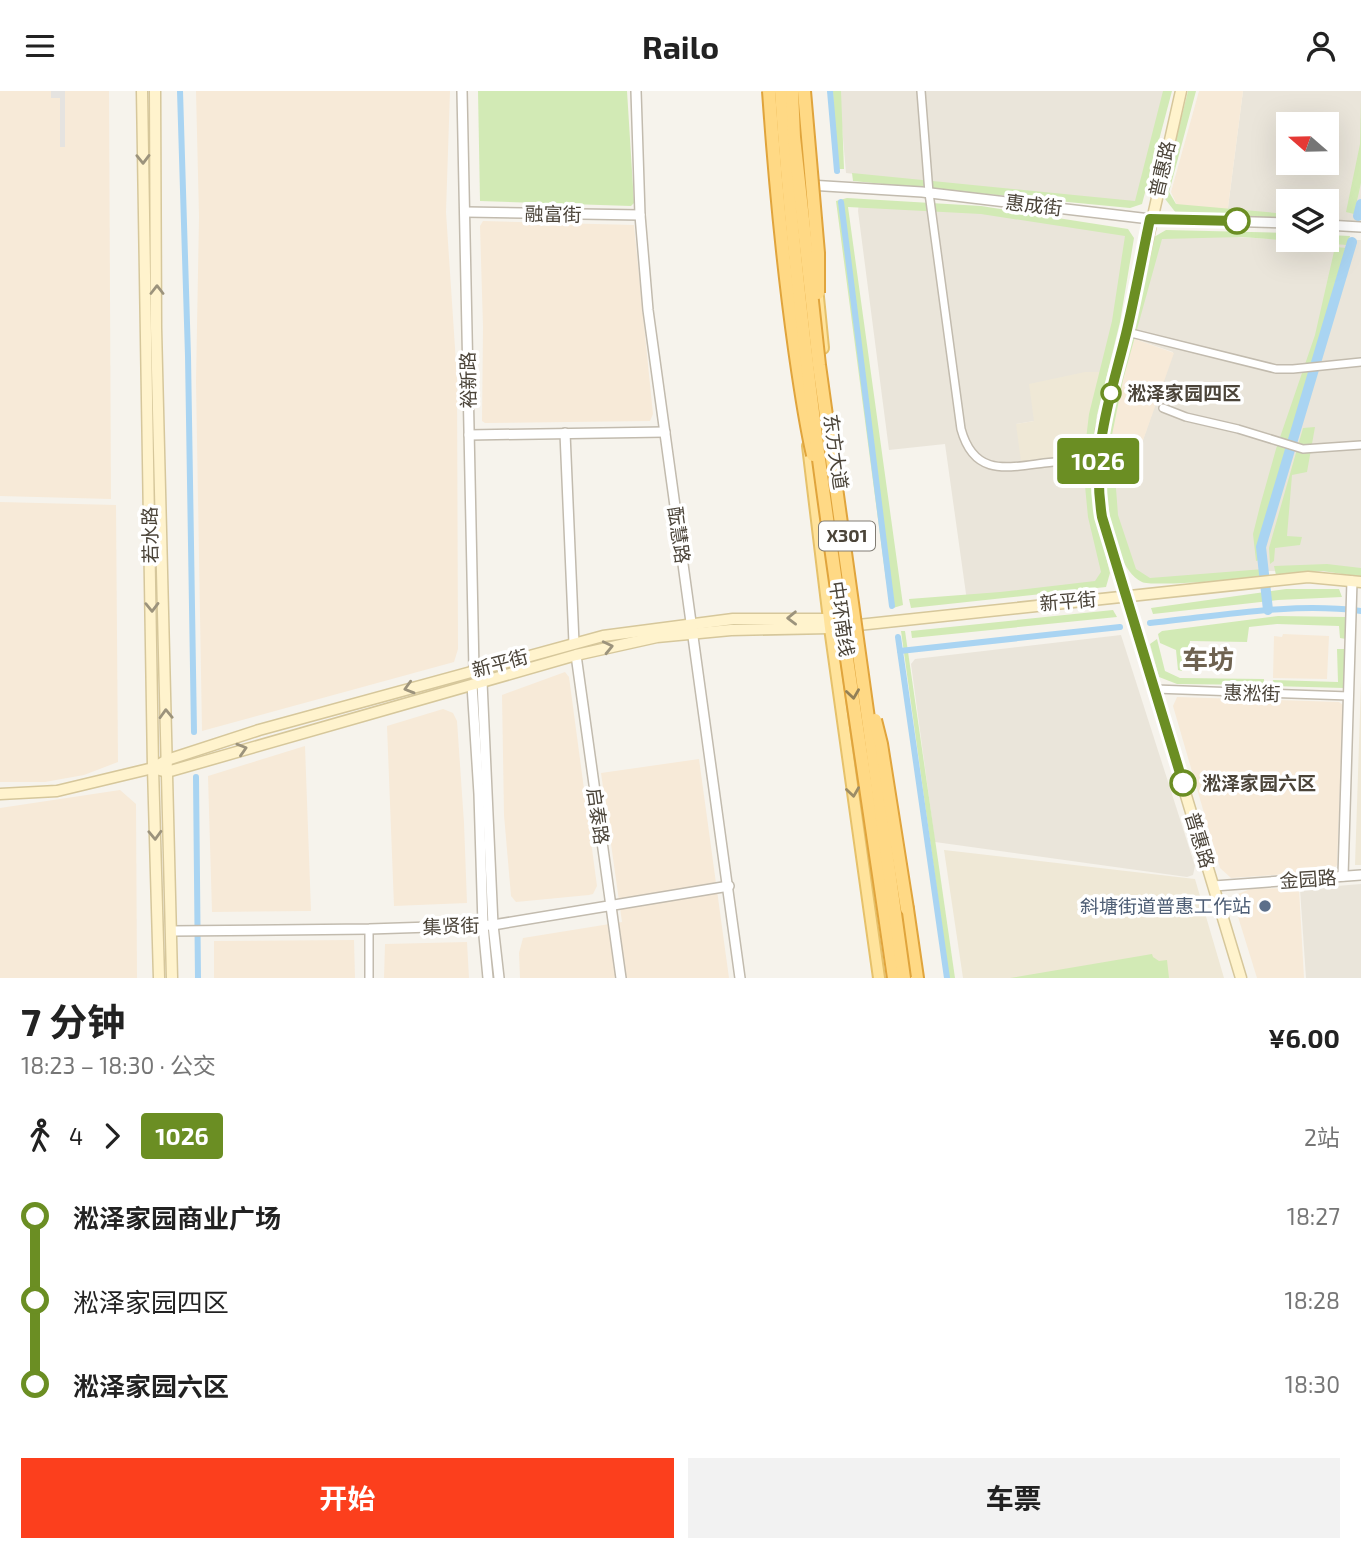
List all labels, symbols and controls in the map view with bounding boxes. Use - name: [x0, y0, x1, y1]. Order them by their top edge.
- icon: menu: [21, 27, 59, 65]
- text: Railo: [642, 27, 719, 65]
- icon: person: [1302, 27, 1340, 65]
- north arrow: [1276, 112, 1339, 175]
- map controls: [1276, 112, 1339, 252]
- street label: 普惠路: [1144, 139, 1179, 199]
- one-way arrow: [136, 154, 151, 165]
- button: layers: [1276, 189, 1339, 252]
- street label: 惠成街: [1004, 190, 1064, 219]
- street label: 融富街: [524, 202, 582, 225]
- unlabelled marker: [1224, 208, 1250, 234]
- one-way arrow: [149, 285, 165, 295]
- street label: 裕新路: [456, 351, 479, 409]
- place label: 淞泽家园四区: [1127, 381, 1241, 404]
- marker: 淞泽家园四区: [1101, 383, 1121, 403]
- street label: 东方大道: [820, 413, 853, 491]
- line badge: 1026: [1049, 438, 1147, 484]
- text: 1026: [1071, 446, 1125, 475]
- street label: 酝慧路: [664, 505, 695, 565]
- street label: 若水路: [138, 506, 161, 564]
- road number: X301: [819, 521, 875, 551]
- street label: 中环南线: [826, 580, 859, 658]
- street label: 新平街: [1039, 587, 1097, 614]
- one-way arrow: [144, 602, 160, 613]
- one-way arrow: [786, 610, 796, 626]
- one-way arrow: [602, 641, 614, 655]
- district label: 车坊: [1182, 643, 1234, 674]
- street label: 新平街: [469, 644, 530, 681]
- one-way arrow: [403, 680, 415, 695]
- street label: 惠淞街: [1223, 680, 1281, 705]
- one-way arrow: [845, 688, 860, 700]
- one-way arrow: [158, 708, 173, 719]
- one-way arrow: [235, 743, 247, 758]
- marker: 淞泽家园六区: [1170, 770, 1196, 796]
- place label: 淞泽家园六区: [1202, 771, 1316, 794]
- street label: 启泰路: [583, 786, 614, 846]
- one-way arrow: [845, 786, 860, 797]
- street label: 普惠路: [1181, 809, 1220, 870]
- one-way arrow: [148, 829, 163, 840]
- street label: 金园路: [1279, 865, 1337, 892]
- place label: 斜塘街道普惠工作站: [1080, 894, 1251, 917]
- marker: 斜塘街道普惠工作站: [1257, 898, 1273, 914]
- street label: 集贤街: [422, 913, 480, 938]
- text: 7 分钟: [21, 998, 125, 1044]
- text: ¥6.00: [1268, 1022, 1340, 1053]
- text: 18:23 – 18:30 · 公交: [21, 1051, 216, 1079]
- icon: walk: [21, 1117, 59, 1155]
- icon: forward: [93, 1117, 131, 1155]
- text: 1026: [155, 1121, 209, 1150]
- text: 4: [69, 1122, 83, 1150]
- text: 2站: [1304, 1123, 1340, 1151]
- text: 淞泽家园商业广场: [73, 1202, 281, 1233]
- text: 18:27: [1287, 1202, 1340, 1230]
- text: 淞泽家园四区: [73, 1286, 229, 1317]
- text: 18:28: [1285, 1286, 1340, 1314]
- text: 淞泽家园六区: [73, 1370, 229, 1401]
- text: 18:30: [1285, 1370, 1340, 1398]
- button: 开始: [21, 1458, 674, 1538]
- button: 车票: [688, 1458, 1340, 1538]

